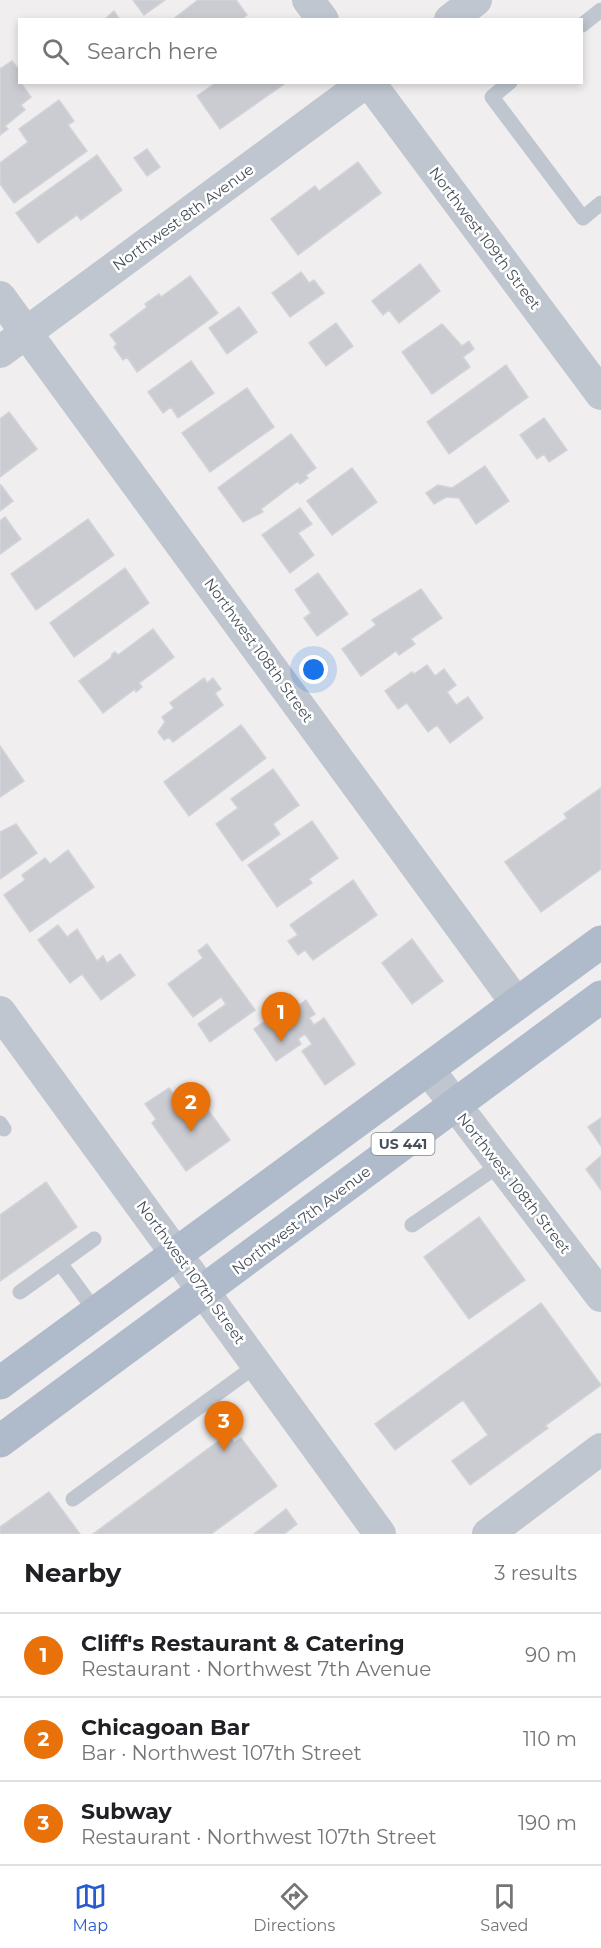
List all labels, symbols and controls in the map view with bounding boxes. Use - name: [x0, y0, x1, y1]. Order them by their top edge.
- search box: [18, 18, 583, 84]
- icon: search: [39, 35, 72, 68]
- text: Search here: [87, 38, 218, 65]
- street label: Northwest 8th Avenue: [109, 159, 257, 275]
- street label: Northwest 109th Street: [425, 163, 545, 313]
- street label: Northwest 108th Street: [200, 574, 318, 726]
- your location: [299, 655, 328, 684]
- pin: 1: [262, 992, 300, 1042]
- pin: 2: [172, 1082, 210, 1132]
- street label: Northwest 108th Street: [453, 1109, 575, 1257]
- road number: US 441: [372, 1133, 434, 1155]
- street label: Northwest 7th Avenue: [228, 1162, 374, 1278]
- street label: Northwest 107th Street: [133, 1197, 249, 1347]
- pin: 3: [204, 1402, 244, 1451]
- text: Nearby: [24, 1557, 121, 1589]
- text: 3 results: [494, 1561, 577, 1585]
- text: Cliff's Restaurant & Catering: [81, 1630, 405, 1657]
- text: 1: [40, 1643, 47, 1667]
- text: 90 m: [525, 1643, 577, 1667]
- text: Restaurant · Northwest 7th Avenue: [81, 1657, 431, 1681]
- text: Chicagoan Bar: [81, 1714, 250, 1741]
- text: 2: [38, 1727, 49, 1751]
- text: 110 m: [523, 1727, 577, 1751]
- text: Bar · Northwest 107th Street: [81, 1741, 362, 1765]
- text: Subway: [81, 1798, 172, 1825]
- text: 3: [38, 1811, 49, 1835]
- text: 190 m: [518, 1811, 577, 1835]
- text: Restaurant · Northwest 107th Street: [81, 1825, 437, 1849]
- tab: Map: [73, 1880, 108, 1935]
- tab: Directions: [253, 1880, 335, 1935]
- tab: Saved: [480, 1880, 528, 1935]

